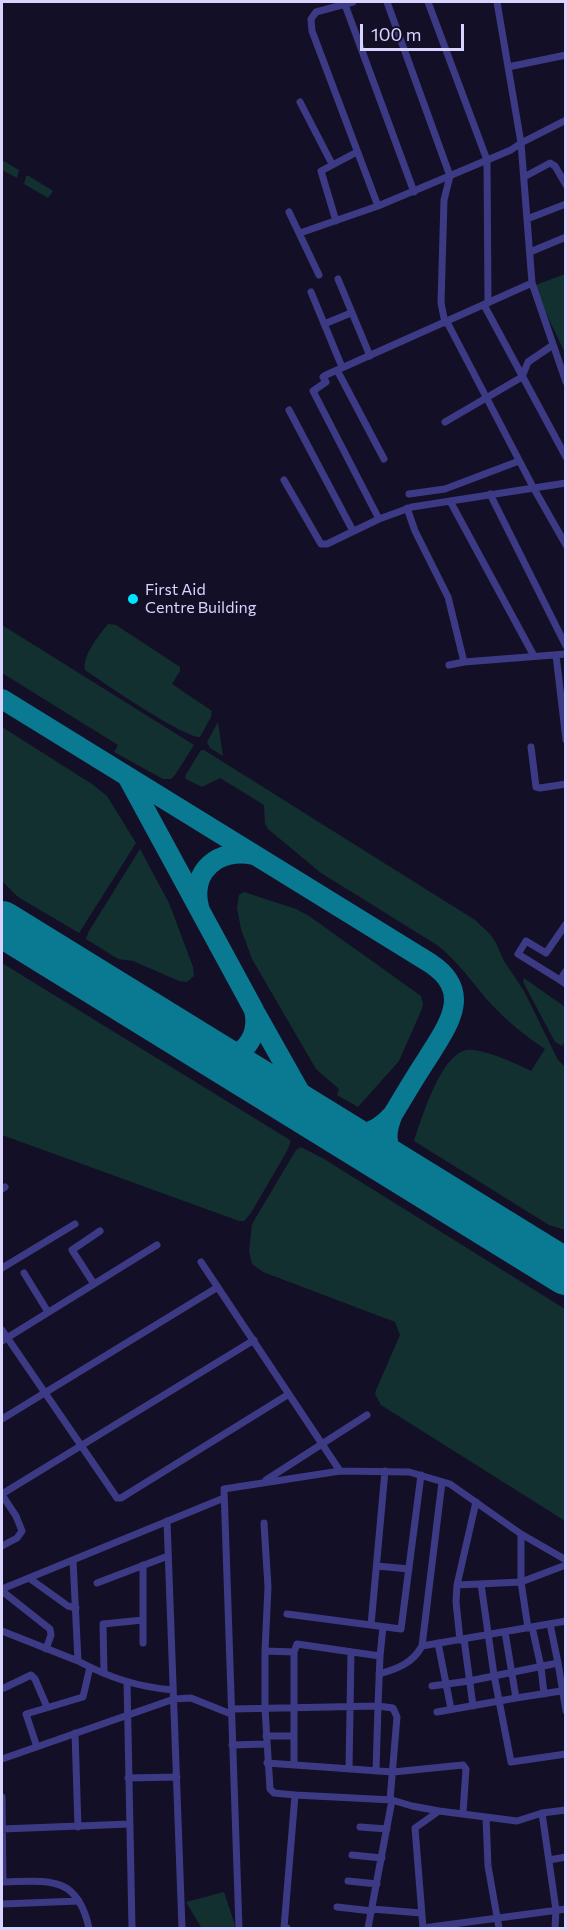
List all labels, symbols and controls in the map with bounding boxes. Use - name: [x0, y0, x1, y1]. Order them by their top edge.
- scale bar: [363, 12, 466, 50]
- text: 100 m: [371, 23, 421, 45]
- place label: First Aid Centre Building: [145, 580, 256, 618]
- marker: First Aid Centre Building: [126, 592, 140, 606]

